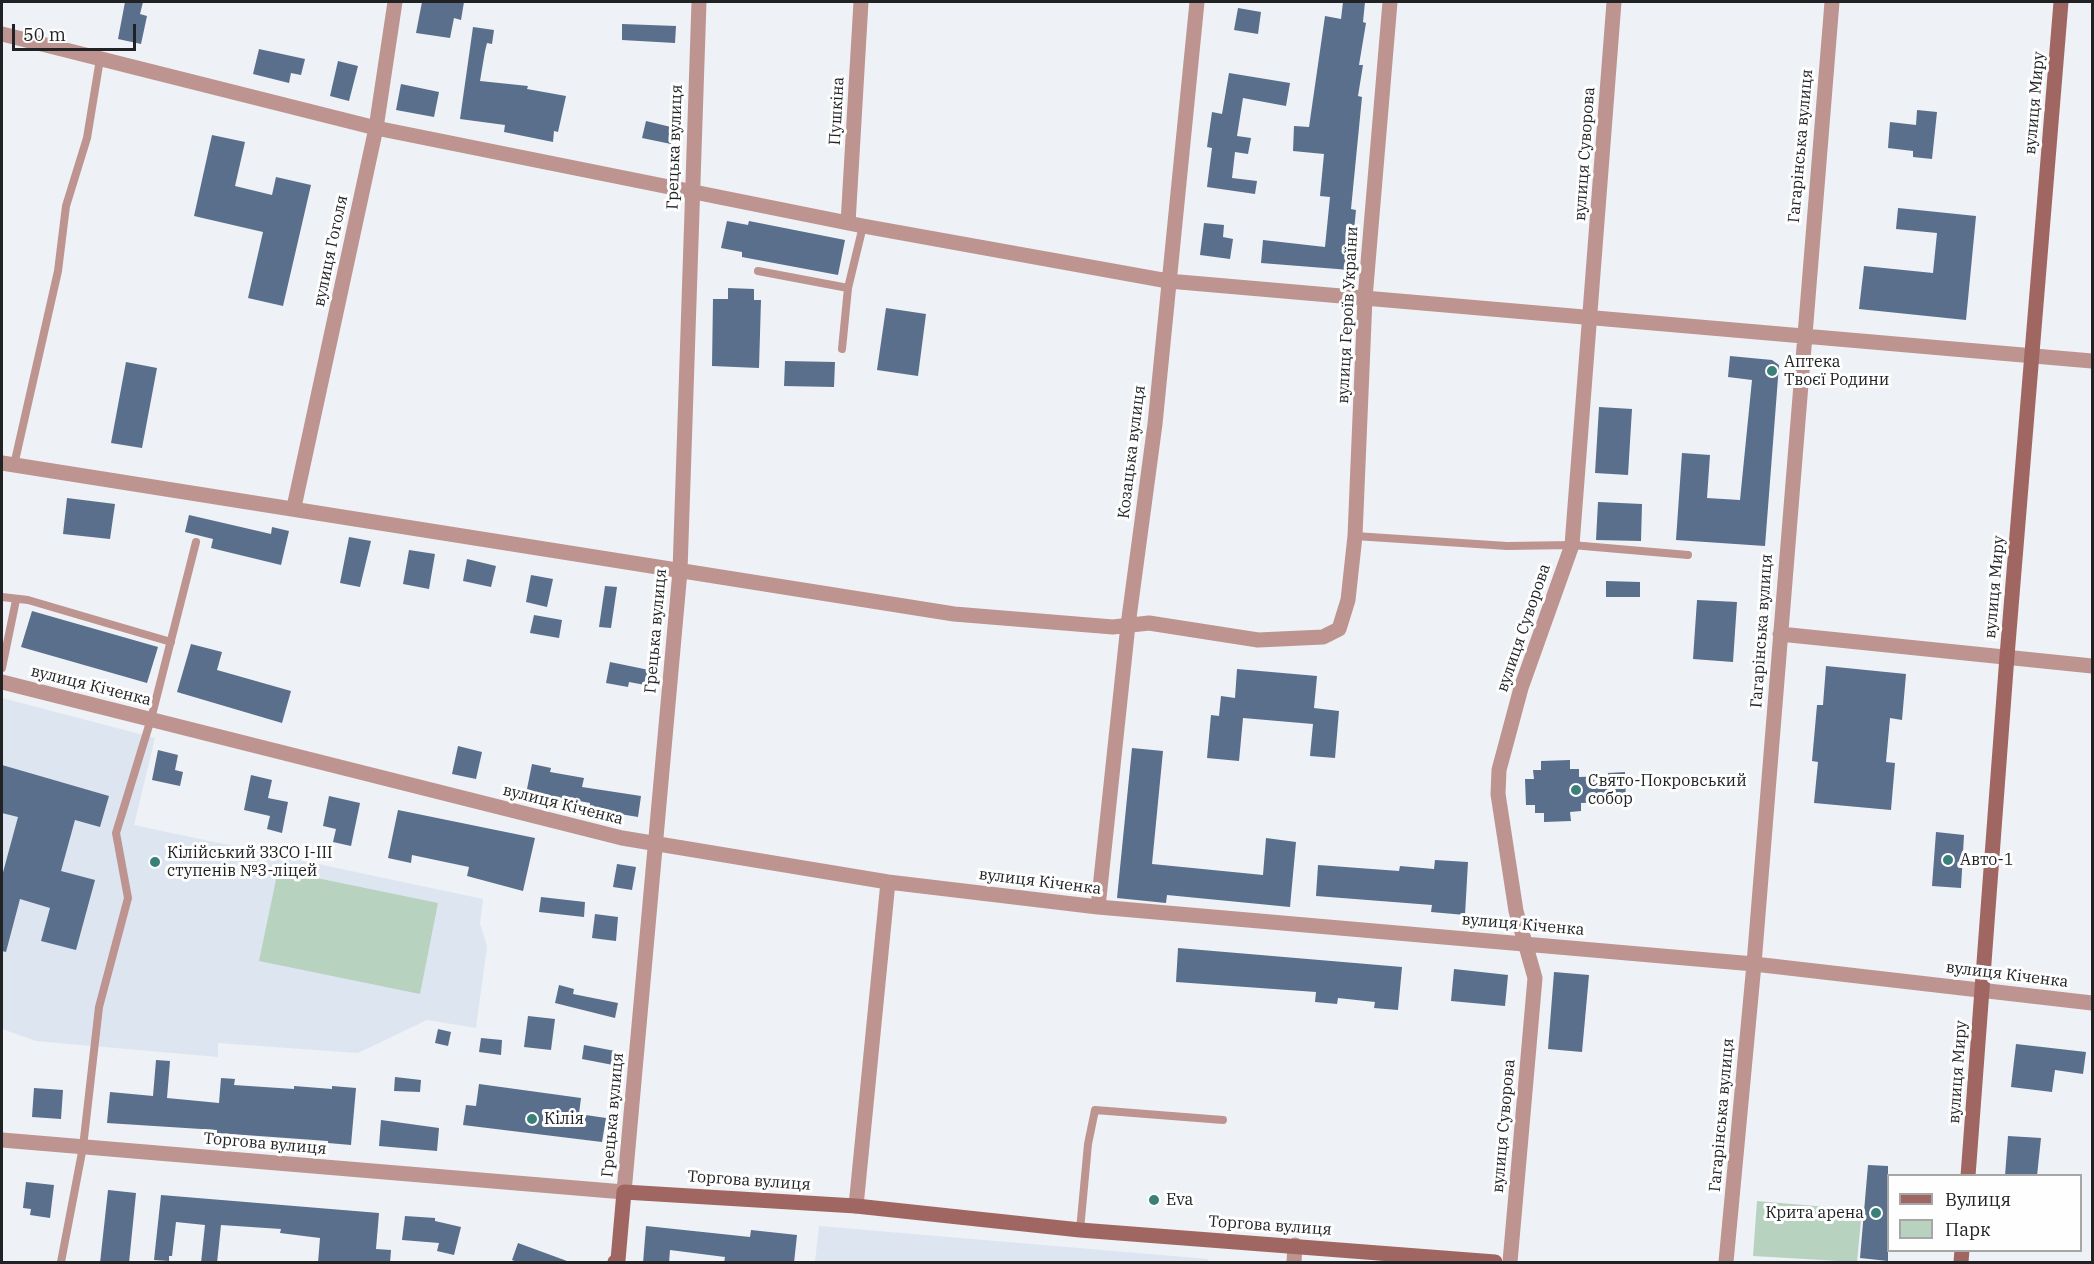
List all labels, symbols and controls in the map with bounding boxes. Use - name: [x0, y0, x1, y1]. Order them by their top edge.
- scale bar: [15, 12, 140, 50]
- text: 50 m: [23, 23, 66, 46]
- street label: вулиця Миру: [2021, 51, 2049, 155]
- street label: Гагарінська вулиця: [1785, 68, 1817, 224]
- street label: Пушкіна: [826, 76, 848, 146]
- street label: Грецька вулиця: [663, 84, 687, 210]
- street label: вулиця Суворова: [1571, 86, 1599, 222]
- street label: вулиця Гоголя: [310, 194, 352, 308]
- street label: вулиця Героїв України: [1334, 226, 1362, 404]
- place label: Аптека Твоєї Родини: [1784, 352, 1889, 390]
- marker: Аптека Твоєї Родини: [1765, 364, 1779, 378]
- street label: Козацька вулиця: [1114, 384, 1150, 520]
- street label: вулиця Миру: [1981, 535, 2009, 639]
- street label: Гагарінська вулиця: [1747, 553, 1777, 709]
- street label: вулиця Суворова: [1493, 561, 1555, 695]
- street label: Грецька вулиця: [641, 568, 671, 694]
- street label: вулиця Кіченка: [29, 662, 153, 710]
- place label: Свято-Покровський собор: [1588, 771, 1747, 809]
- street label: вулиця Кіченка: [501, 781, 625, 829]
- marker: Свято-Покровський собор: [1569, 783, 1583, 797]
- place label: Кілійський ЗЗСО І-ІІІ ступенів №3-ліцей: [167, 843, 333, 881]
- place label: Авто-1: [1960, 850, 2014, 870]
- marker: Авто-1: [1941, 853, 1955, 867]
- marker: Кілійський ЗЗСО І-ІІІ ступенів №3-ліцей: [148, 855, 162, 869]
- street label: вулиця Кіченка: [978, 865, 1102, 899]
- street label: вулиця Кіченка: [1461, 910, 1585, 940]
- street label: вулиця Кіченка: [1945, 958, 2069, 992]
- street label: вулиця Миру: [1945, 1020, 1971, 1124]
- street label: Гагарінська вулиця: [1706, 1037, 1738, 1193]
- street label: Грецька вулиця: [598, 1052, 628, 1178]
- street label: вулиця Суворова: [1489, 1058, 1519, 1194]
- place label: Кілія: [544, 1109, 584, 1129]
- marker: Кілія: [525, 1112, 539, 1126]
- street label: Торгова вулиця: [203, 1129, 327, 1159]
- street label: Торгова вулиця: [687, 1167, 811, 1195]
- legend: [1887, 1174, 2082, 1252]
- text: Вулиця: [1945, 1188, 2011, 1211]
- place label: Eva: [1166, 1190, 1193, 1210]
- marker: Eva: [1147, 1193, 1161, 1207]
- place label: Крита арена: [1765, 1203, 1864, 1223]
- marker: Крита арена: [1869, 1206, 1883, 1220]
- street label: Торгова вулиця: [1208, 1212, 1332, 1240]
- text: Парк: [1945, 1218, 1991, 1241]

